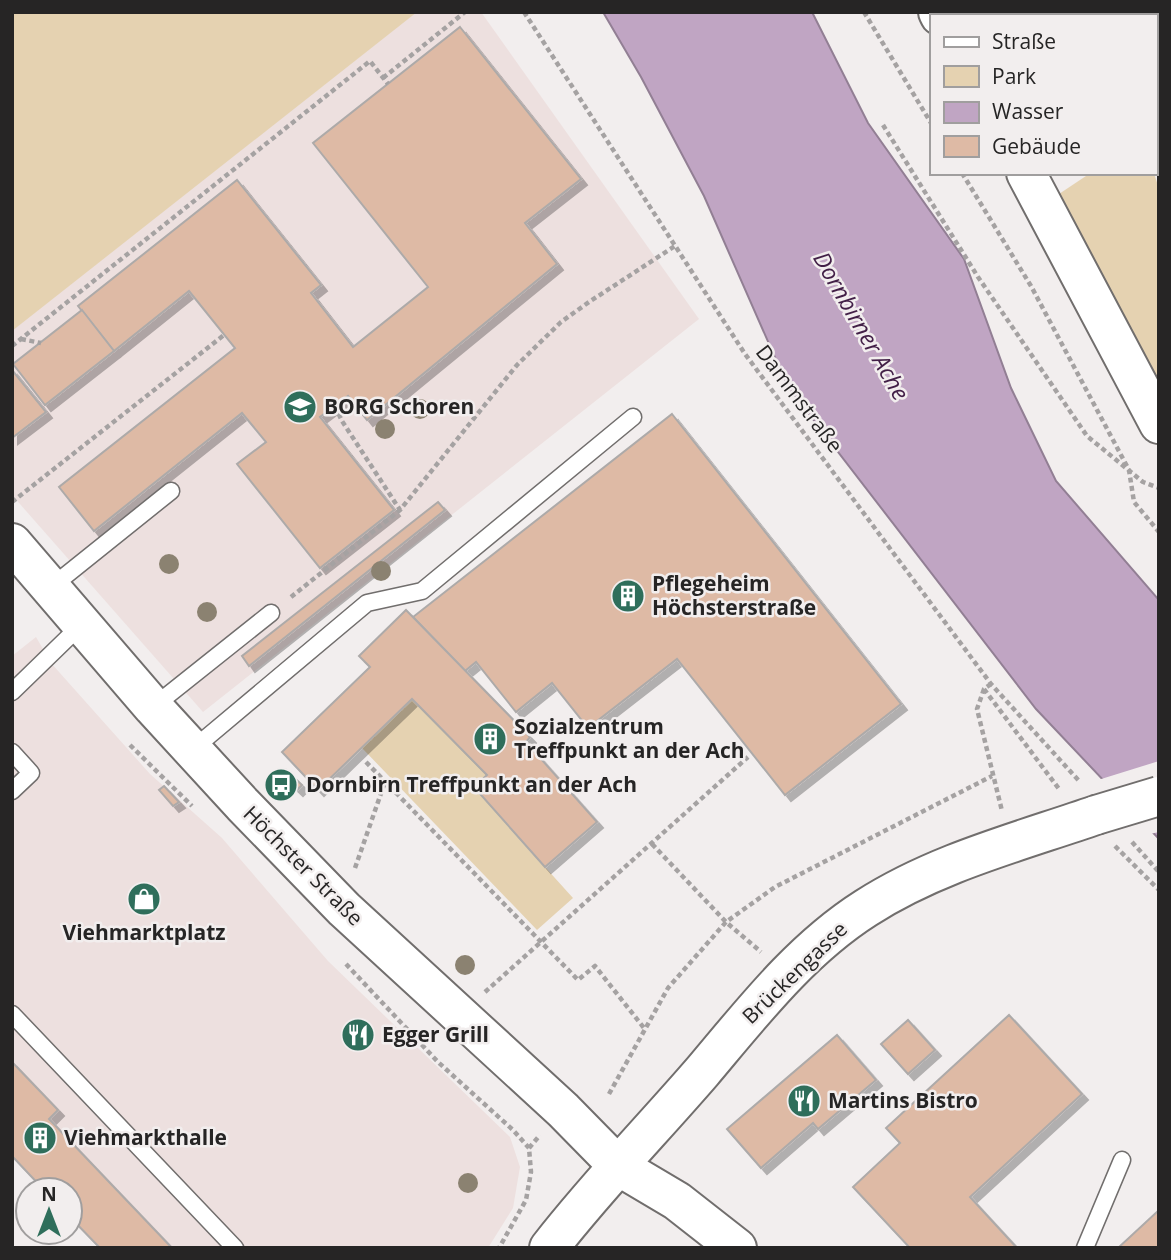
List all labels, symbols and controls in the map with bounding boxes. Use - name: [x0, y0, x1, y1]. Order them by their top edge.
- legend: [930, 14, 1157, 175]
- text: Straße: [992, 27, 1056, 55]
- text: Park: [992, 62, 1036, 90]
- text: Wasser: [992, 97, 1064, 125]
- text: Gebäude: [992, 132, 1081, 160]
- water label: Dornbirner Ache: [806, 245, 917, 406]
- street label: Dammstraße: [750, 339, 850, 458]
- school or university icon: BORG Schoren: [281, 388, 319, 426]
- place label: BORG Schoren: [324, 392, 474, 420]
- place label: Pflegeheim Höchsterstraße: [652, 569, 816, 621]
- building icon: Pflegeheim Höchsterstraße: [609, 577, 647, 615]
- place label: Sozialzentrum Treffpunkt an der Ach: [514, 712, 745, 764]
- building icon: Sozialzentrum Treffpunkt an der Ach: [471, 720, 509, 758]
- bus stop icon: Dornbirn Treffpunkt an der Ach: [262, 766, 300, 804]
- place label: Dornbirn Treffpunkt an der Ach: [306, 770, 637, 798]
- street label: Höchster Straße: [238, 799, 370, 931]
- shop icon: Viehmarktplatz: [125, 880, 163, 918]
- street label: Brückengasse: [736, 915, 853, 1029]
- place label: Viehmarktplatz: [63, 918, 226, 946]
- restaurant icon: Egger Grill: [339, 1016, 377, 1054]
- place label: Egger Grill: [382, 1020, 489, 1048]
- restaurant icon: Martins Bistro: [785, 1082, 823, 1120]
- place label: Martins Bistro: [828, 1086, 978, 1114]
- building icon: Viehmarkthalle: [21, 1119, 59, 1157]
- place label: Viehmarkthalle: [64, 1123, 227, 1151]
- north arrow: [14, 1176, 84, 1246]
- text: N: [41, 1181, 57, 1207]

